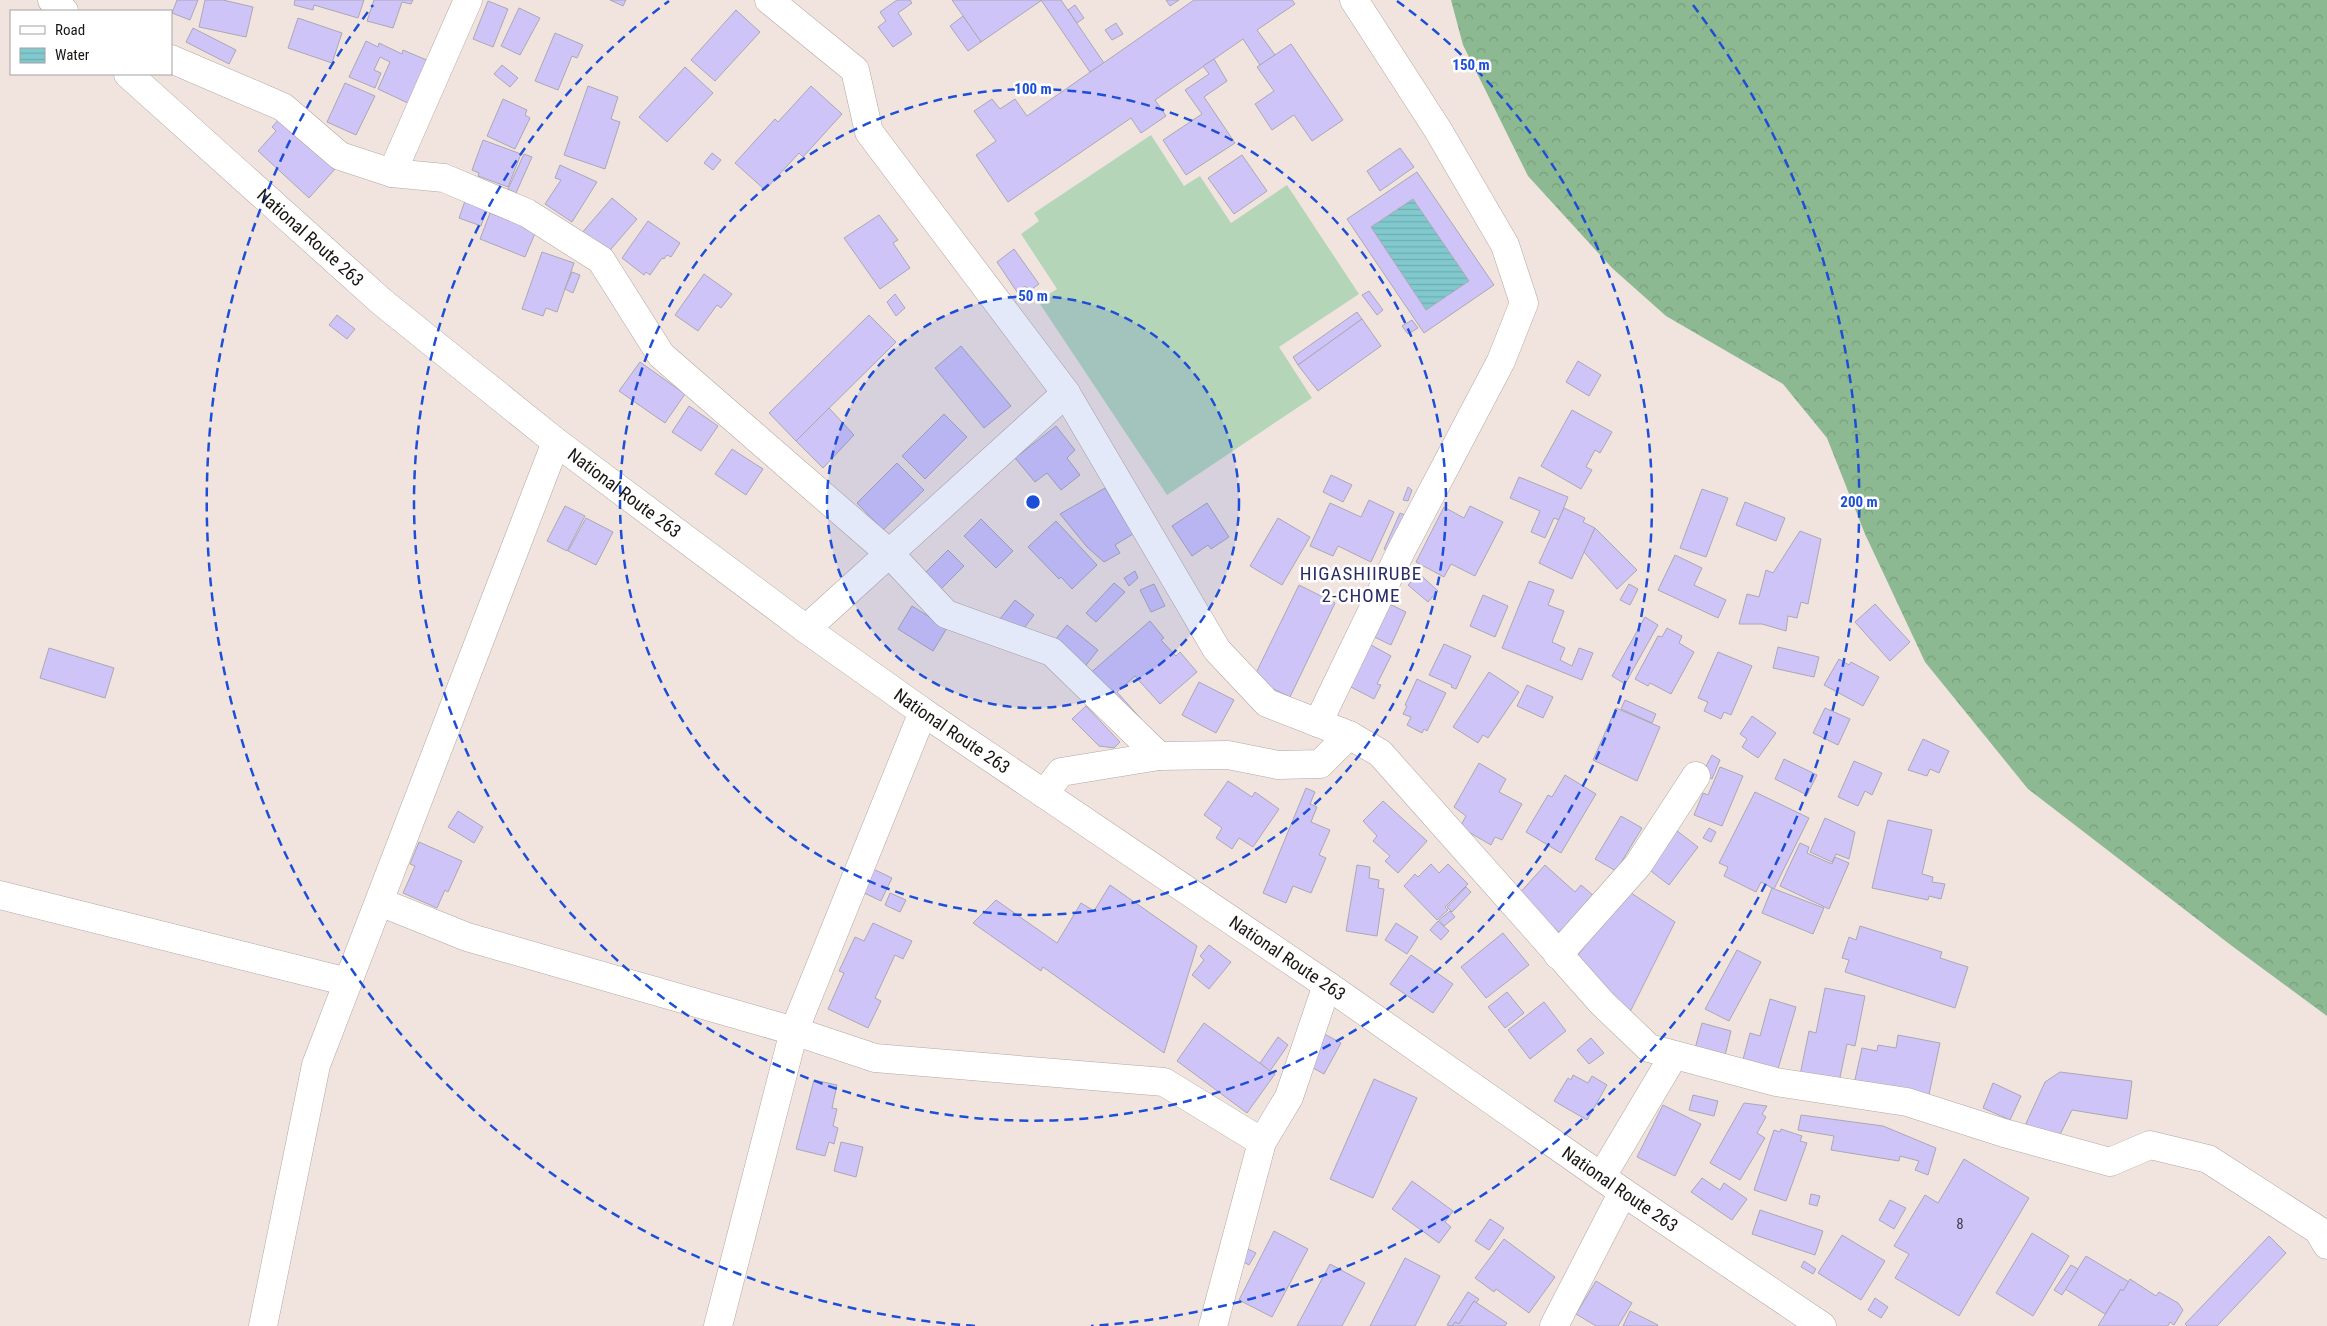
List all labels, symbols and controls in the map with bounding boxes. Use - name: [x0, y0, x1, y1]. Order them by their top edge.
- legend: [10, 10, 172, 75]
- text: Road: [55, 21, 85, 39]
- text: Water: [55, 46, 90, 64]
- text: 150 m: [1452, 56, 1490, 74]
- text: 100 m: [1014, 80, 1052, 98]
- street label: National Route 263: [253, 184, 368, 290]
- text: 50 m: [1018, 287, 1048, 305]
- street label: National Route 263: [564, 444, 685, 542]
- centre of rings: [1024, 493, 1042, 511]
- text: 200 m: [1840, 493, 1878, 511]
- district label: HIGASHIIRUBE 2-CHOME: [1300, 562, 1422, 607]
- street label: National Route 263: [890, 684, 1014, 778]
- street label: National Route 263: [1225, 911, 1350, 1005]
- street label: National Route 263: [1558, 1142, 1682, 1236]
- house number: 8: [1956, 1215, 1964, 1233]

